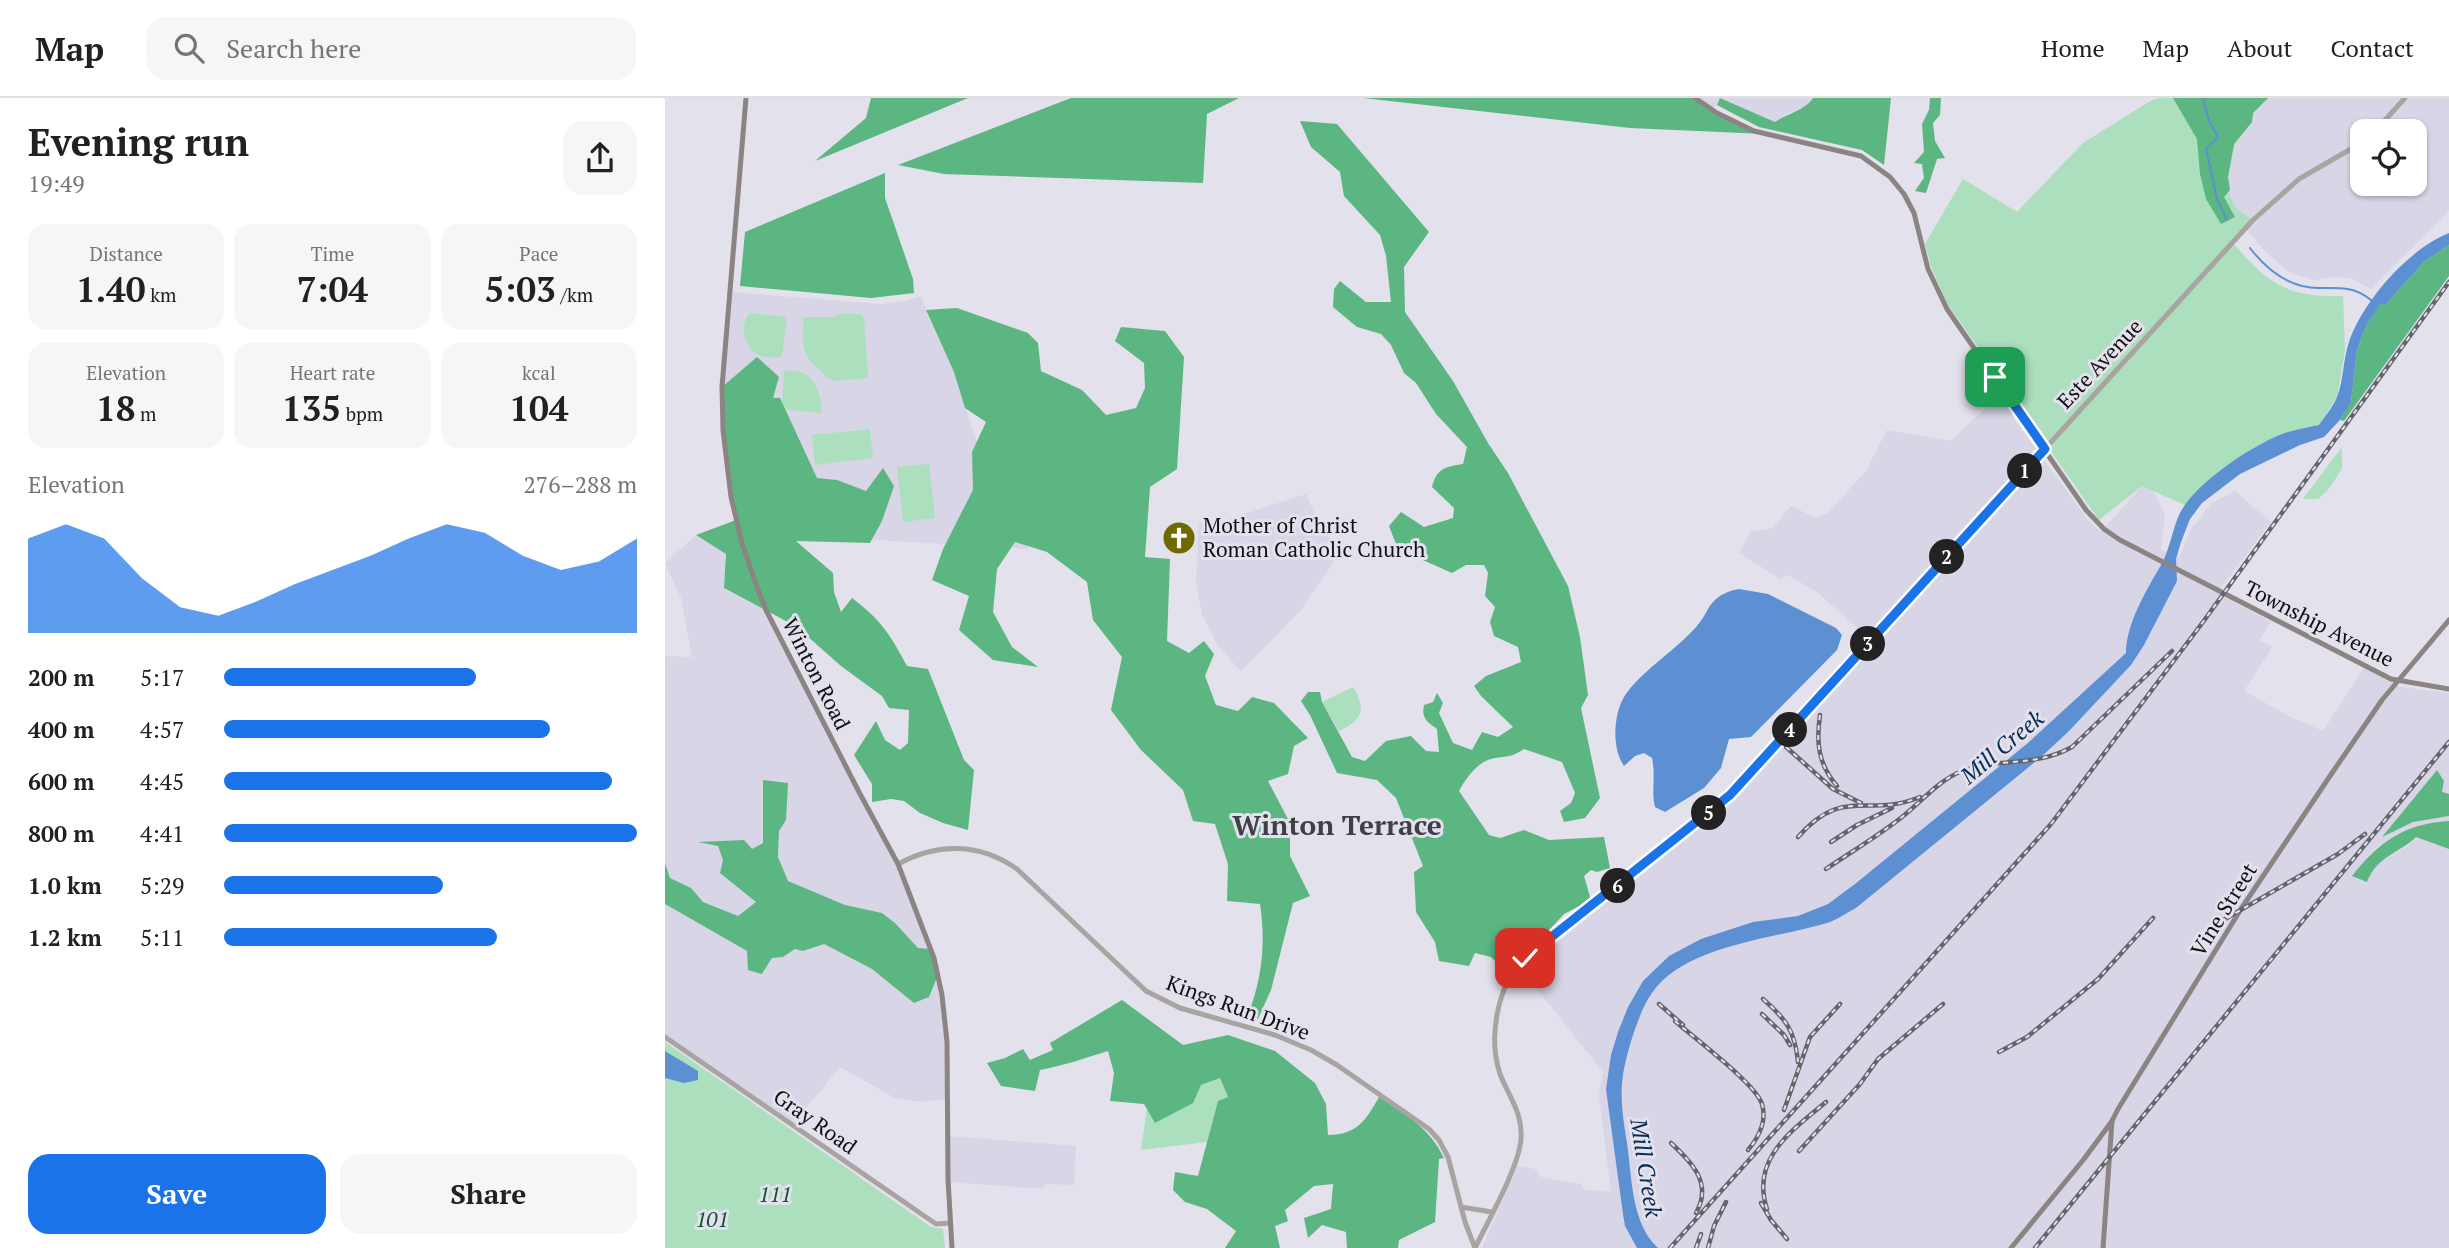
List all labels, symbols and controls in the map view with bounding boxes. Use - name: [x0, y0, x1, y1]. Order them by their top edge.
- search box: [146, 17, 636, 80]
- text: Map: [35, 27, 104, 70]
- icon: search: [170, 29, 208, 67]
- text: Search here: [226, 31, 361, 65]
- text: Home: [2041, 32, 2105, 64]
- text: Map: [2143, 32, 2189, 64]
- text: About: [2227, 32, 2293, 64]
- text: Contact: [2331, 32, 2414, 64]
- text: Evening run: [28, 117, 249, 167]
- map controls: [2350, 119, 2427, 196]
- button: locate: [2350, 119, 2427, 196]
- button: share: [563, 121, 637, 195]
- text: 19:49: [28, 168, 85, 199]
- text: Distance: [89, 241, 163, 266]
- text: Time: [311, 241, 354, 266]
- text: Pace: [519, 241, 558, 266]
- text: 1.40: [76, 266, 146, 312]
- text: 7:04: [297, 266, 368, 312]
- text: 5:03: [484, 266, 556, 312]
- text: km: [146, 282, 176, 307]
- text: /km: [556, 282, 593, 307]
- street label: Este Avenue: [2050, 312, 2148, 414]
- pin: [1965, 347, 2025, 407]
- icon: arrive: [1976, 358, 2014, 396]
- text: Elevation: [86, 360, 166, 385]
- text: Heart rate: [290, 360, 375, 385]
- text: kcal: [522, 360, 556, 385]
- text: 18: [96, 385, 135, 431]
- text: 135: [282, 385, 341, 431]
- text: 104: [509, 385, 568, 431]
- text: m: [135, 401, 156, 426]
- text: bpm: [341, 401, 383, 426]
- pin: 1: [2007, 454, 2043, 488]
- text: 1: [2019, 458, 2030, 483]
- text: Elevation: [28, 469, 125, 500]
- text: 276–288 m: [524, 469, 637, 500]
- place label: Mother of Christ Roman Catholic Church: [1203, 511, 1425, 563]
- church icon: Mother of Christ Roman Catholic Church: [1160, 519, 1198, 557]
- pin: 2: [1929, 540, 1965, 574]
- text: 2: [1941, 544, 1952, 569]
- street label: Township Avenue: [2240, 573, 2399, 673]
- street label: Winton Road: [777, 613, 857, 735]
- pin: 3: [1851, 626, 1885, 662]
- text: 3: [1862, 631, 1873, 656]
- text: 200 m: [28, 662, 94, 693]
- text: 5:17: [140, 662, 184, 693]
- water label: Mill Creek: [1953, 702, 2051, 791]
- pin: 4: [1773, 712, 1807, 748]
- text: 400 m: [28, 714, 94, 745]
- text: 4:57: [140, 714, 184, 745]
- text: 4: [1784, 717, 1795, 742]
- text: 600 m: [28, 766, 94, 797]
- text: 4:45: [140, 766, 184, 797]
- pin: 5: [1691, 796, 1727, 830]
- text: 5: [1703, 800, 1714, 825]
- district label: Winton Terrace: [1232, 806, 1442, 843]
- text: 800 m: [28, 818, 94, 849]
- text: 4:41: [140, 818, 184, 849]
- street label: Vine Street: [2183, 857, 2263, 961]
- pin: 6: [1601, 868, 1635, 904]
- text: 1.0 km: [28, 870, 102, 901]
- text: 5:29: [140, 870, 184, 901]
- text: 6: [1612, 873, 1623, 898]
- text: 1.2 km: [28, 922, 102, 953]
- text: 5:11: [140, 922, 184, 953]
- pin: [1495, 928, 1555, 988]
- icon: check: [1506, 939, 1544, 977]
- street label: Kings Run Drive: [1163, 968, 1314, 1046]
- street label: Gray Road: [768, 1082, 863, 1160]
- water label: Mill Creek: [1623, 1115, 1670, 1221]
- button: Save: [28, 1154, 326, 1234]
- button: Share: [340, 1154, 637, 1234]
- park label: 111: [758, 1180, 792, 1208]
- park label: 101: [695, 1205, 729, 1233]

